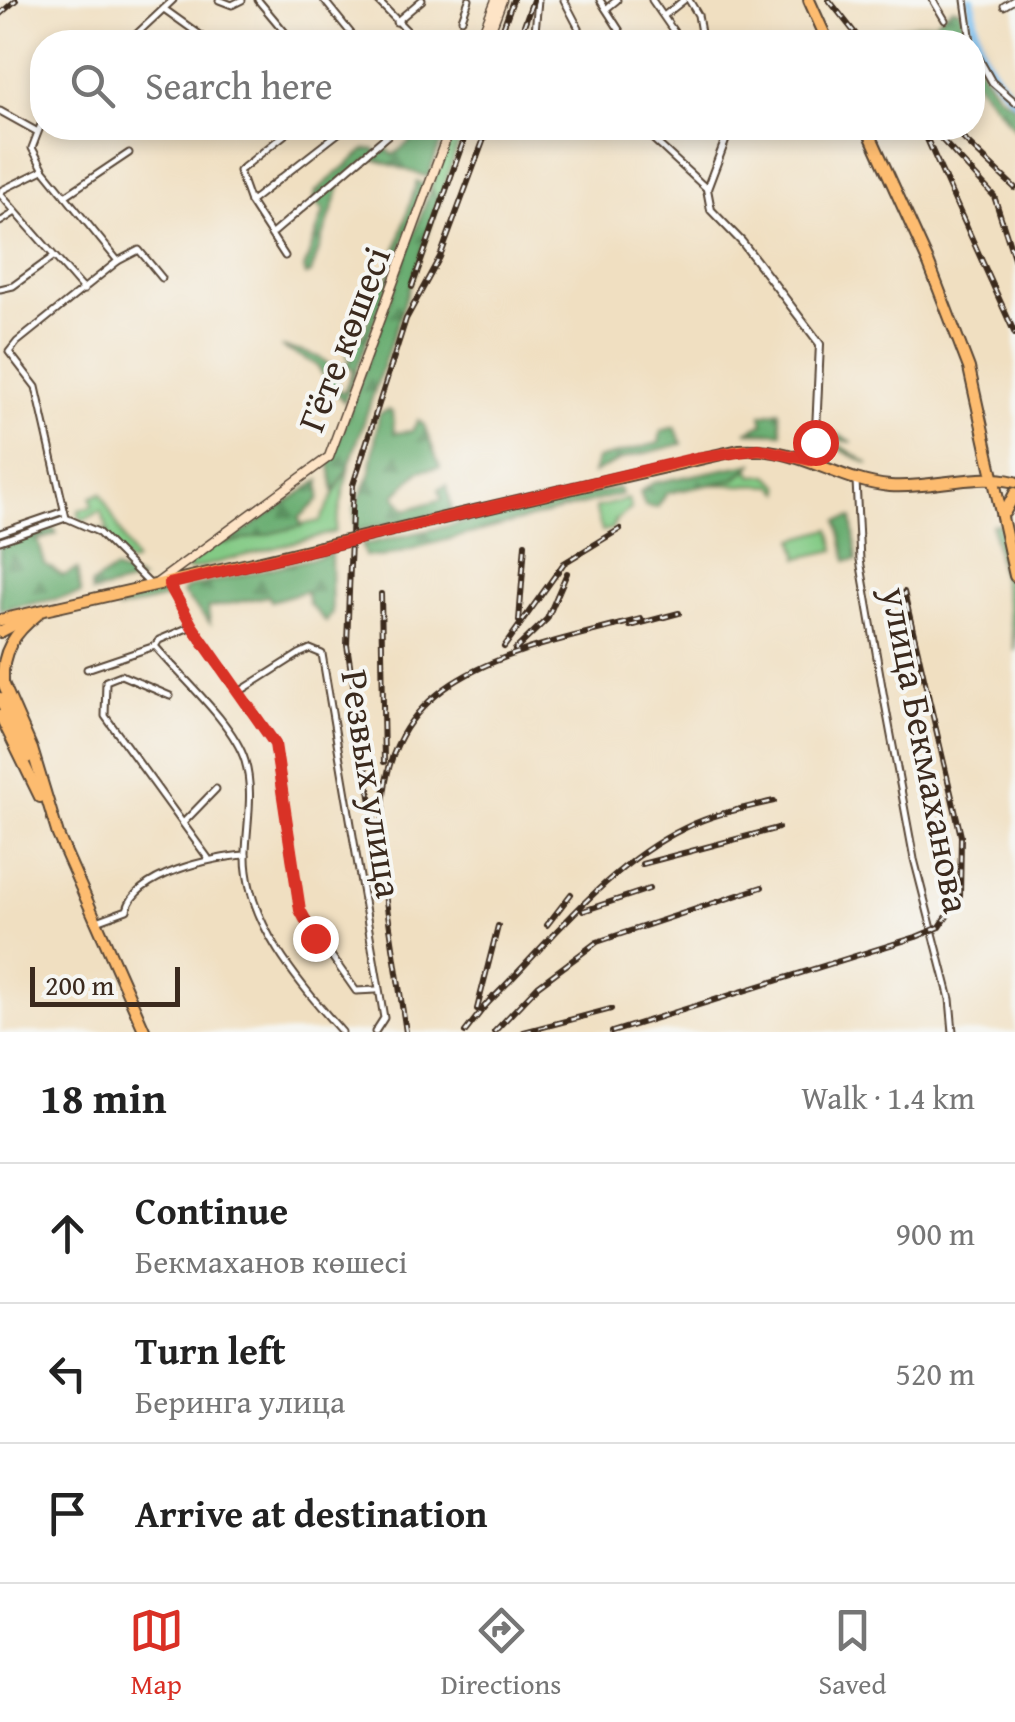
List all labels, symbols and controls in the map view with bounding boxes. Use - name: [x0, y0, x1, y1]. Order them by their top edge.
- search box: [30, 30, 985, 140]
- text: Search here: [145, 57, 333, 113]
- icon: search: [65, 58, 120, 113]
- street label: Гёте көшесі: [282, 238, 404, 439]
- route start: [793, 420, 839, 466]
- street label: улица Бекмаханова: [868, 581, 986, 918]
- street label: Резвых улица: [327, 666, 419, 902]
- route end: [293, 916, 339, 962]
- scale bar: [30, 962, 180, 1006]
- text: 200 m: [45, 964, 114, 1005]
- text: 18 min: [40, 1067, 167, 1128]
- text: Walk · 1.4 km: [801, 1074, 975, 1121]
- text: Continue: [135, 1182, 288, 1238]
- icon: ahead: [40, 1206, 95, 1261]
- text: 900 m: [896, 1210, 975, 1257]
- text: Бекмаханов көшесі: [135, 1238, 408, 1285]
- text: Turn left: [135, 1322, 286, 1378]
- icon: left: [40, 1346, 95, 1401]
- text: 520 m: [896, 1350, 975, 1397]
- text: Беринга улица: [135, 1378, 345, 1425]
- text: Arrive at destination: [135, 1485, 488, 1541]
- icon: arrive: [40, 1486, 95, 1541]
- tab: Map: [129, 1603, 184, 1704]
- tab: Directions: [441, 1603, 561, 1704]
- tab: Saved: [819, 1603, 886, 1704]

